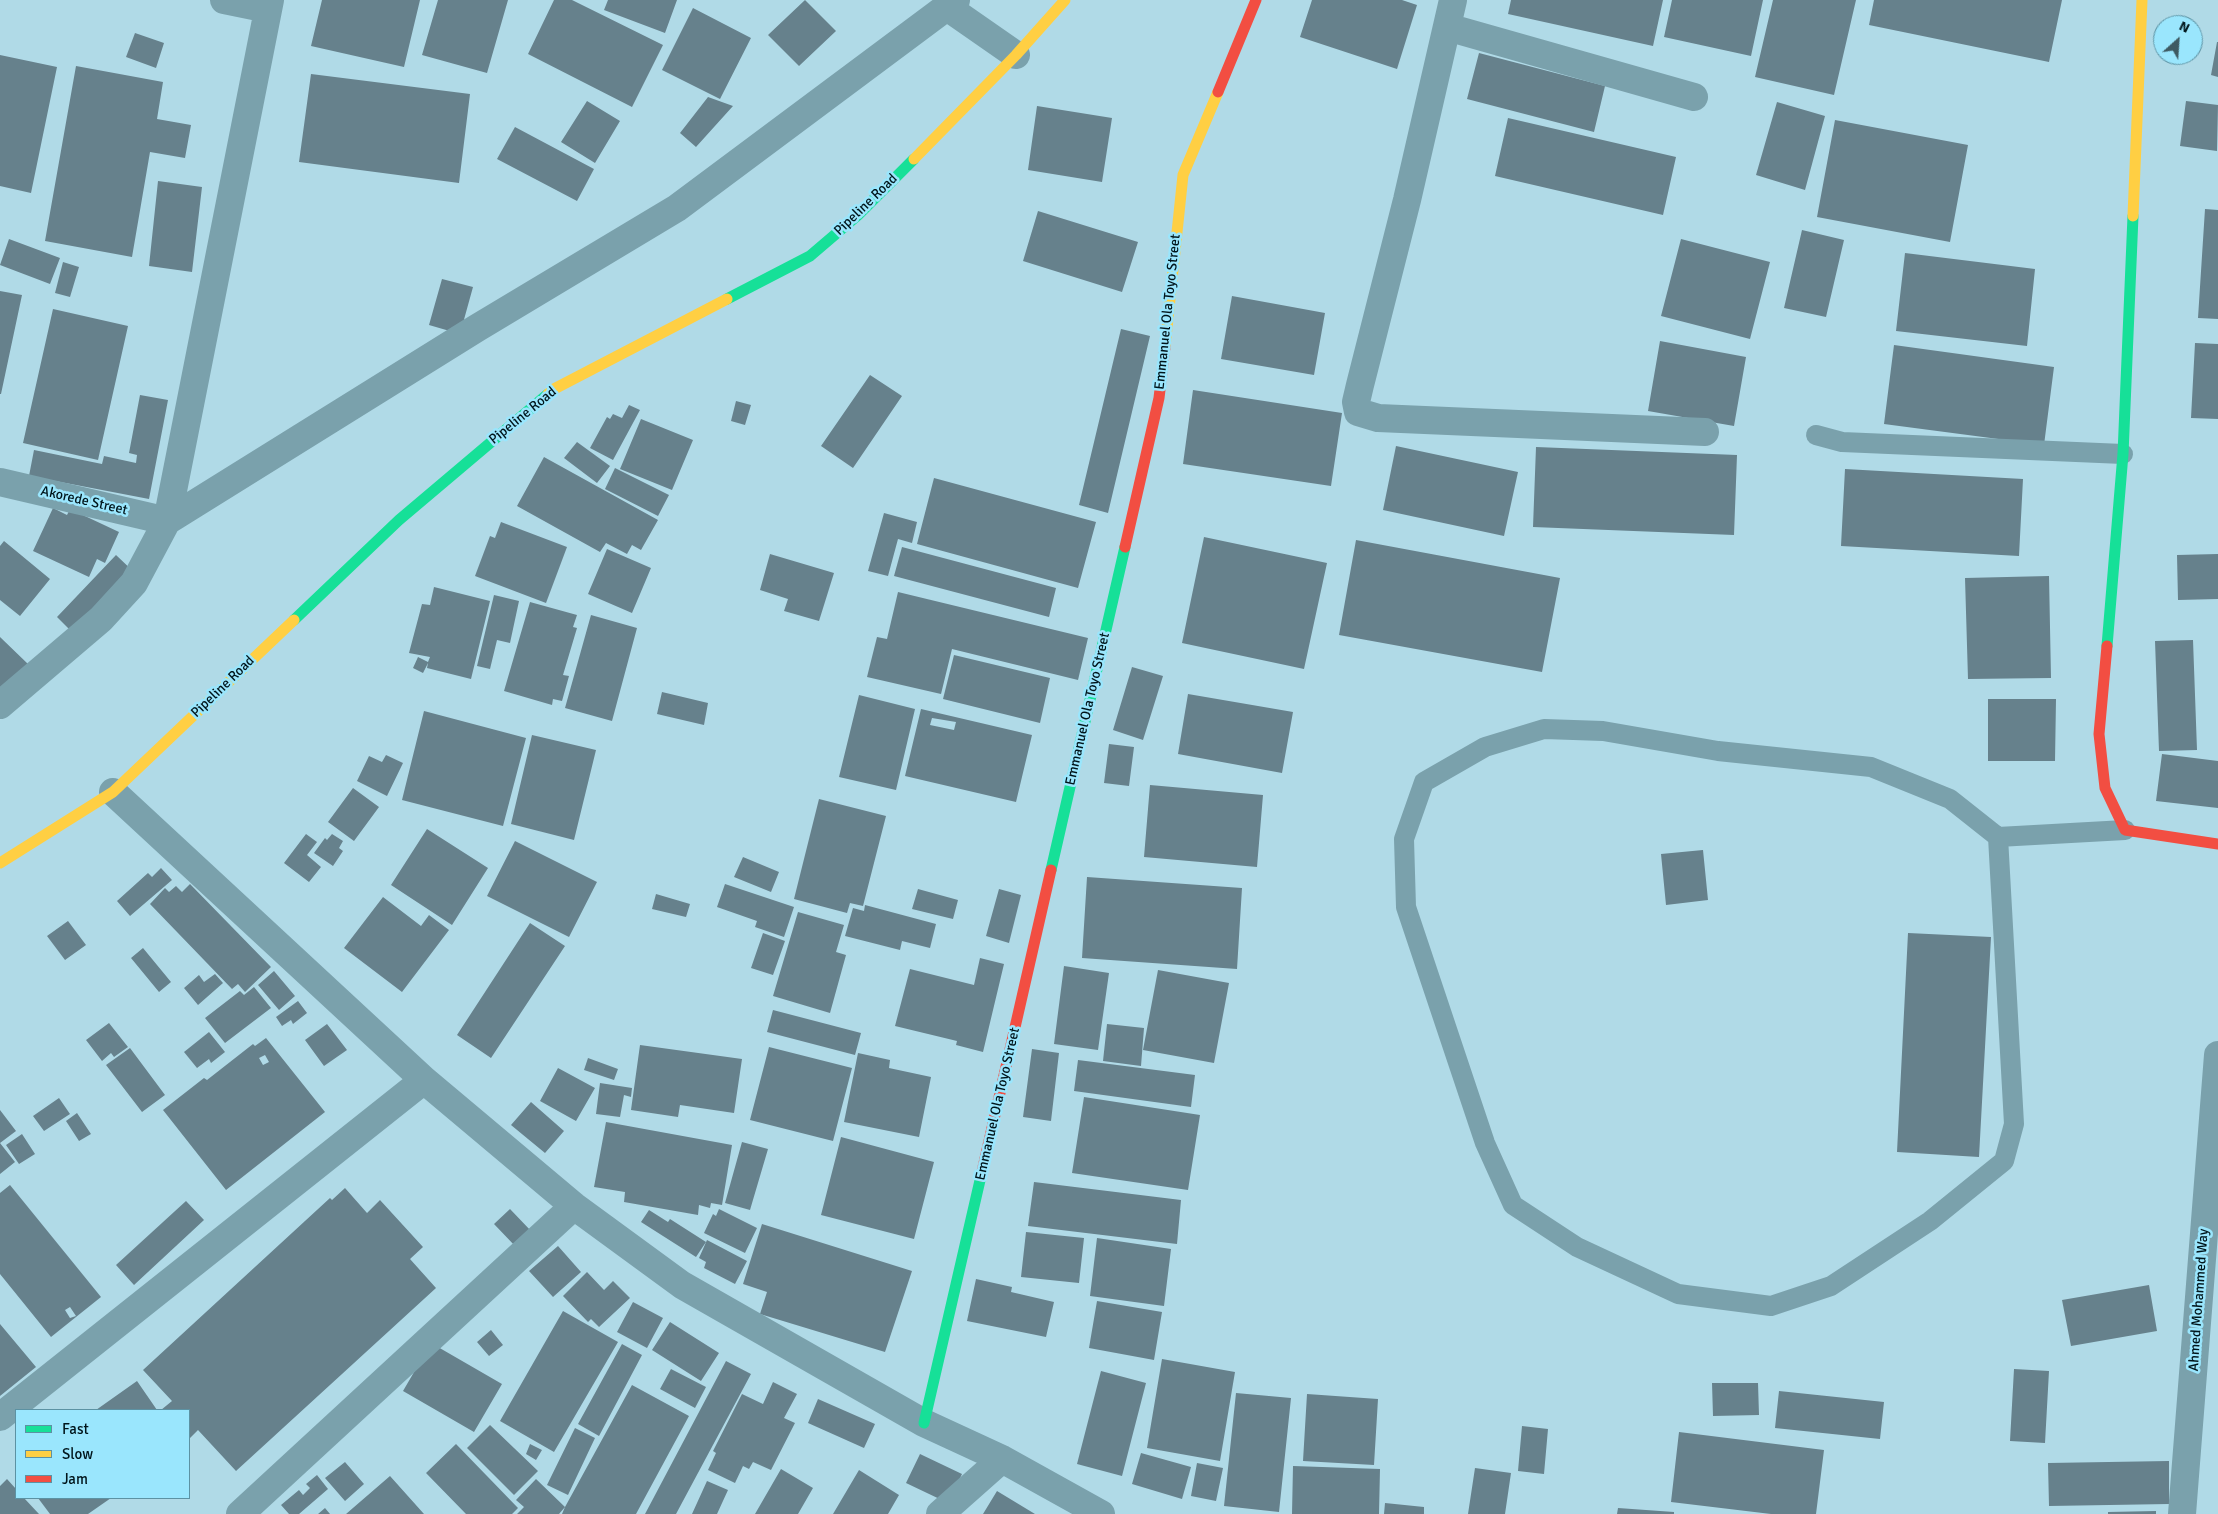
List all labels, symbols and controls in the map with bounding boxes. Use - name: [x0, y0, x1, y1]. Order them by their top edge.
- north arrow: [2153, 15, 2203, 65]
- text: N: [2176, 17, 2192, 37]
- street label: Pipeline Road: [831, 171, 901, 239]
- street label: Emmanuel Ola Toyo Street: [1151, 233, 1185, 391]
- street label: Pipeline Road: [486, 384, 560, 448]
- street label: Akorede Street: [39, 483, 129, 519]
- street label: Emmanuel Ola Toyo Street: [1062, 631, 1114, 787]
- street label: Pipeline Road: [188, 653, 258, 721]
- street label: Emmanuel Ola Toyo Street: [972, 1026, 1024, 1182]
- street label: Ahmed Mohammed Way: [2186, 1228, 2212, 1372]
- legend: [15, 1409, 190, 1499]
- text: Fast: [62, 1420, 89, 1438]
- text: Slow: [62, 1445, 93, 1463]
- text: Jam: [62, 1470, 88, 1488]

